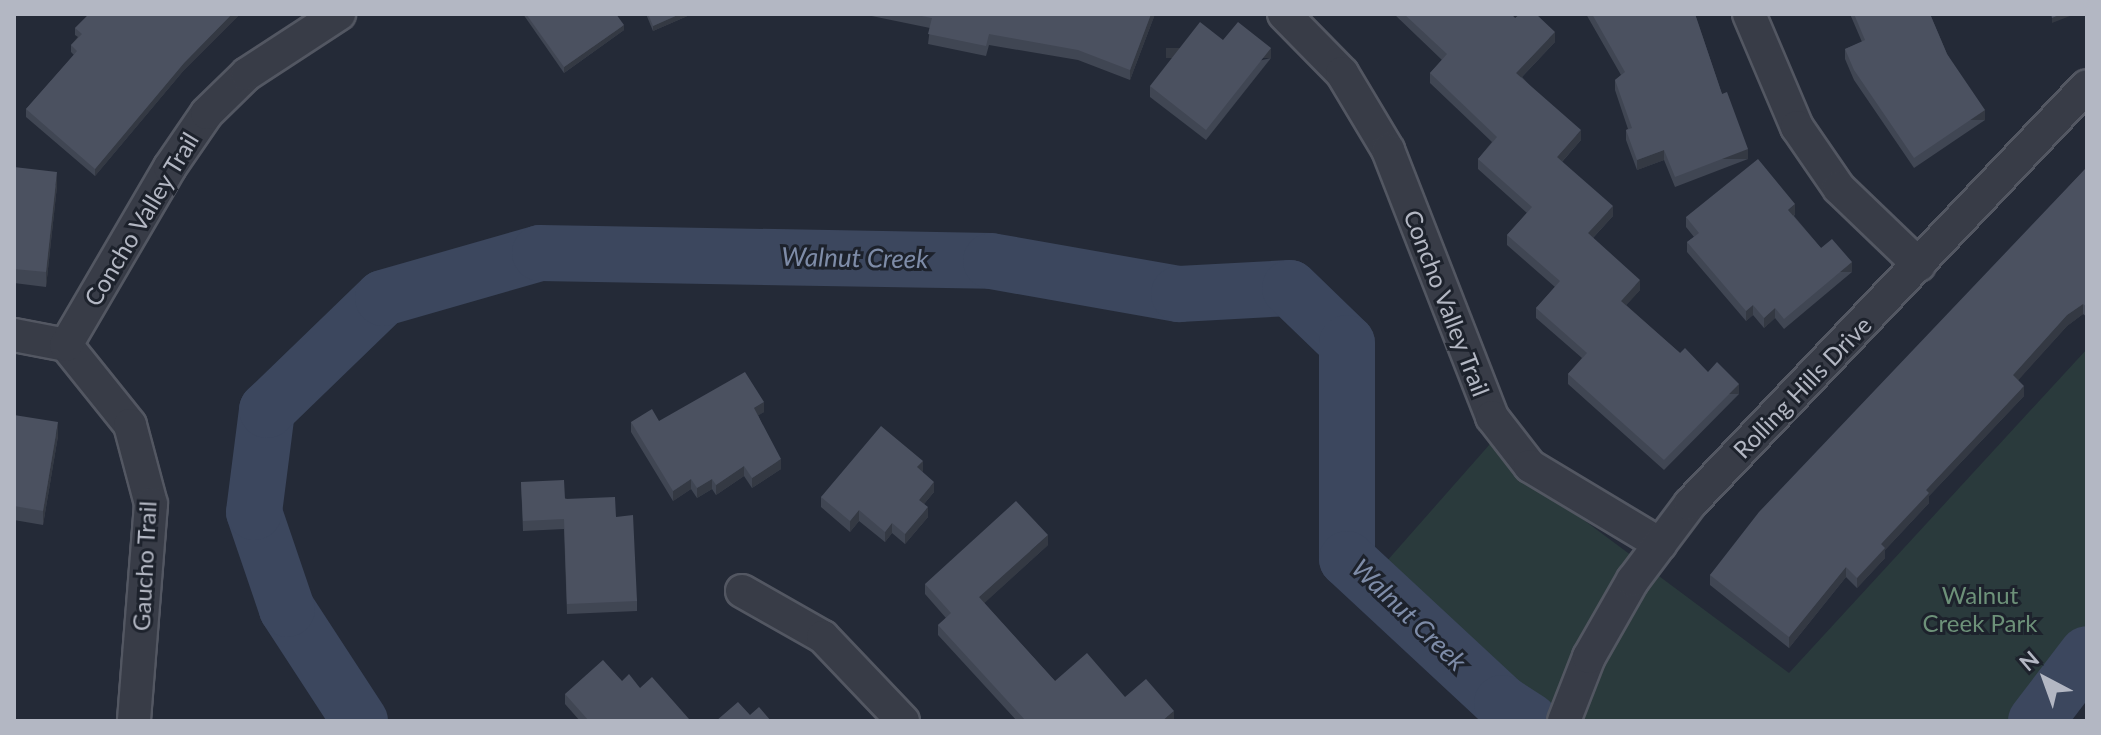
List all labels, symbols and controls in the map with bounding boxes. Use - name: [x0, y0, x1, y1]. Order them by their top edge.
- street label: Concho Valley Trail: [77, 126, 205, 312]
- street label: Concho Valley Trail: [1398, 205, 1496, 401]
- water label: Walnut Creek: [781, 241, 929, 275]
- street label: Rolling Hills Drive: [1727, 310, 1877, 464]
- street label: Gaucho Trail: [126, 500, 162, 632]
- water label: Walnut Creek: [1345, 553, 1473, 677]
- park label: Walnut Creek Park: [1923, 581, 2037, 637]
- north arrow: [2005, 639, 2085, 719]
- text: N: [2014, 645, 2044, 676]

